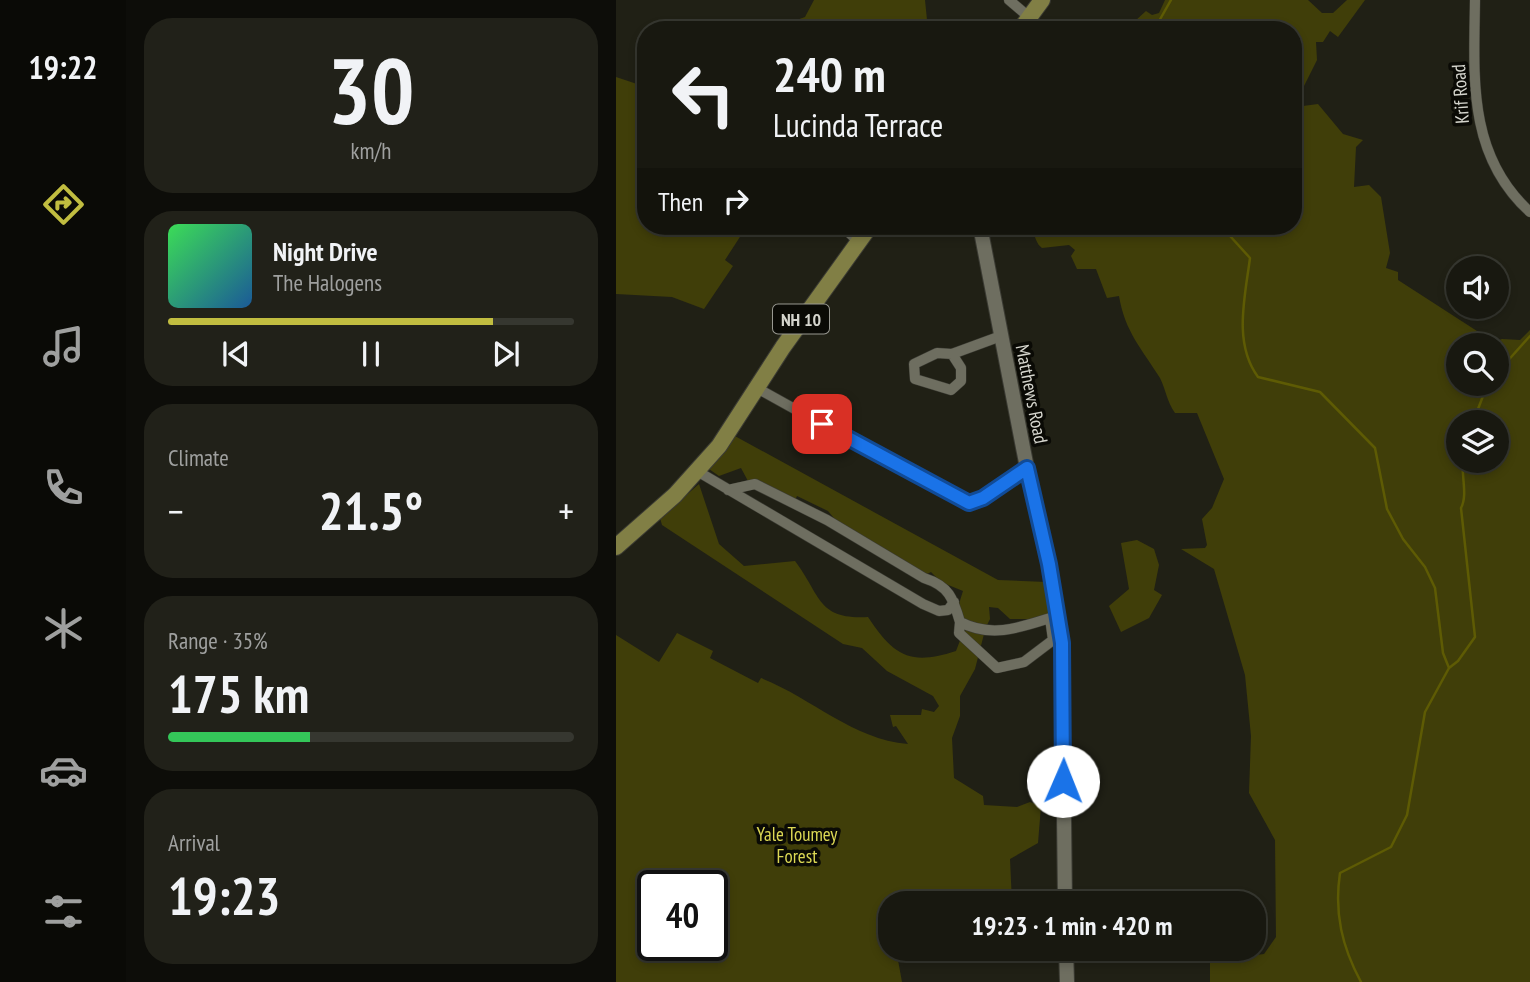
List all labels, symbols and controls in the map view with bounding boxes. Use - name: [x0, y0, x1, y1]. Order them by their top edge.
- text: 30: [328, 31, 415, 149]
- text: 240 m: [773, 42, 886, 106]
- text: 19:22: [28, 46, 98, 88]
- icon: left: [658, 49, 749, 140]
- street label: Krif Road: [1446, 63, 1474, 125]
- text: Lucinda Terrace: [773, 104, 943, 146]
- text: km/h: [351, 136, 391, 165]
- icon: directions: [39, 180, 88, 229]
- icon: right: [717, 182, 755, 220]
- text: Then: [658, 185, 703, 218]
- text: Night Drive: [273, 235, 378, 268]
- map controls: [1446, 256, 1509, 473]
- button: sound: [1446, 256, 1509, 319]
- text: The Halogens: [273, 268, 382, 297]
- road number: NH 10: [773, 304, 829, 334]
- icon: music: [39, 322, 88, 371]
- button: search: [1446, 333, 1509, 396]
- icon: previous: [217, 335, 255, 373]
- icon: pause: [352, 335, 390, 373]
- icon: next: [487, 335, 525, 373]
- street label: Matthews Road: [1011, 342, 1053, 446]
- pin: [792, 394, 852, 454]
- icon: arrive: [803, 405, 841, 443]
- button: layers: [1446, 410, 1509, 473]
- text: Climate: [168, 443, 229, 472]
- icon: phone: [39, 463, 88, 512]
- text: 21.5°: [319, 477, 423, 544]
- text: −: [168, 486, 184, 535]
- text: +: [558, 486, 574, 535]
- icon: climate: [39, 604, 88, 653]
- text: Range · 35%: [168, 626, 268, 655]
- text: 175 km: [168, 660, 309, 727]
- position arrow: [1026, 744, 1100, 818]
- icon: car: [39, 746, 88, 795]
- park label: Yale Toumey Forest: [757, 822, 838, 868]
- text: Arrival: [168, 828, 220, 857]
- text: 19:23: [168, 862, 280, 929]
- speed limit sign: 40: [637, 870, 728, 961]
- icon: filters: [39, 887, 88, 936]
- text: 19:23 · 1 min · 420 m: [972, 909, 1172, 942]

